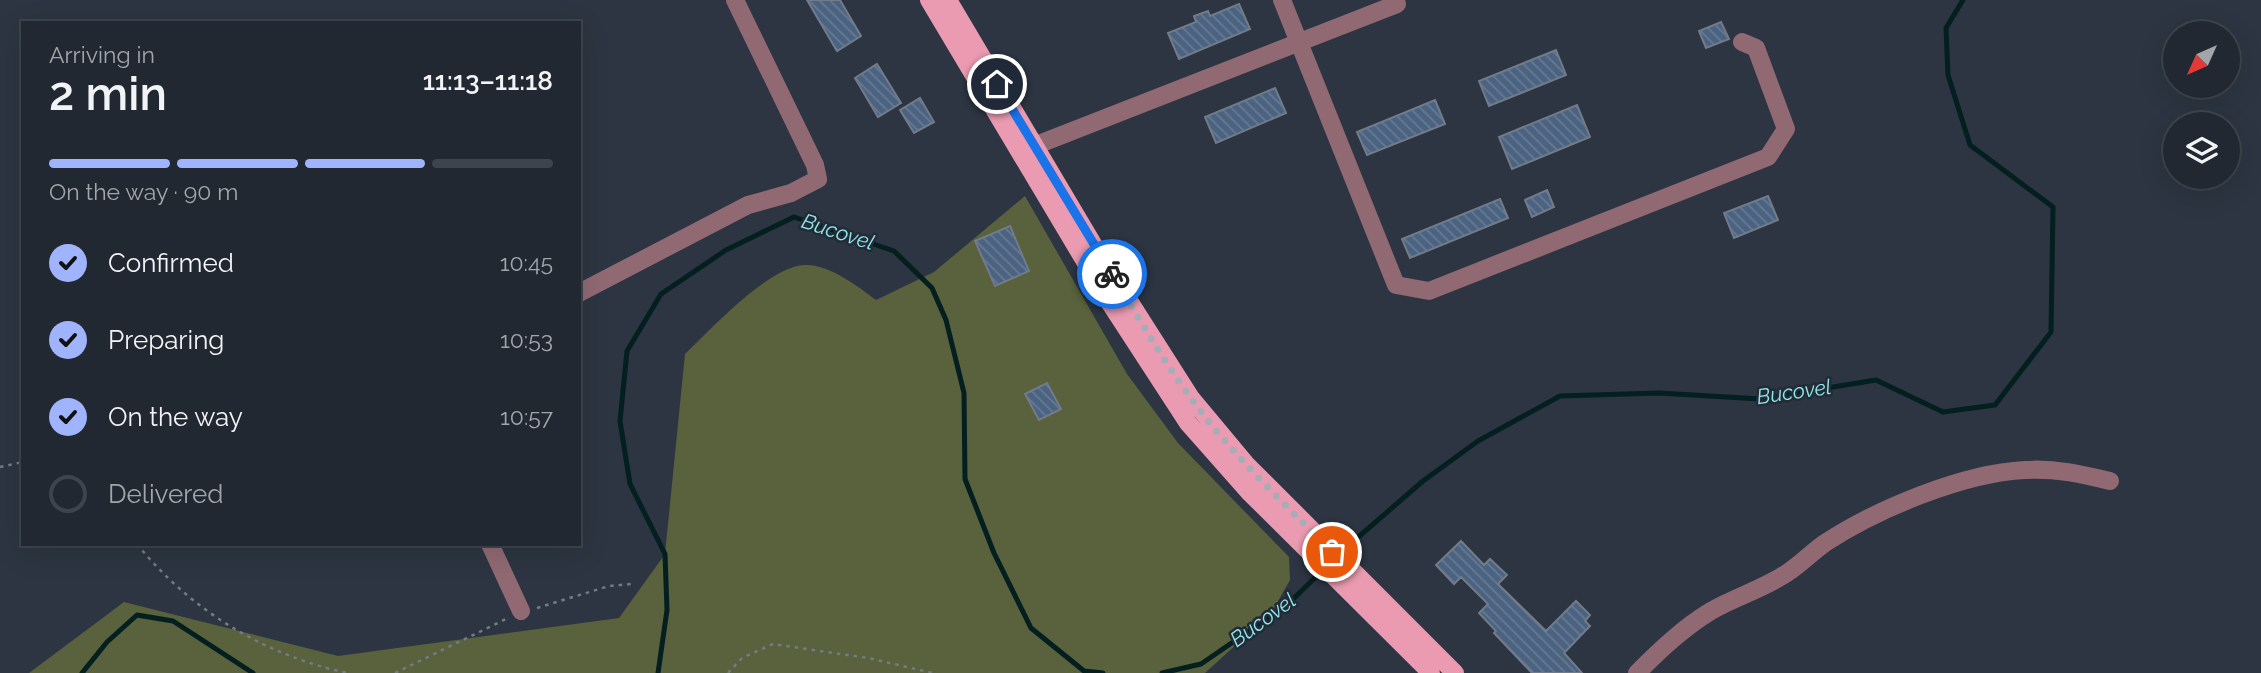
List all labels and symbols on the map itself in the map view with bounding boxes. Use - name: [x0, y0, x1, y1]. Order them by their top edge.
- north arrow: [2163, 21, 2240, 98]
- pin: [967, 54, 1027, 114]
- water label: Bucovel: [799, 208, 878, 255]
- courier: [1077, 239, 1147, 309]
- water label: Bucovel: [1755, 374, 1833, 409]
- pin: [1302, 522, 1362, 582]
- water label: Bucovel: [1225, 587, 1300, 652]

